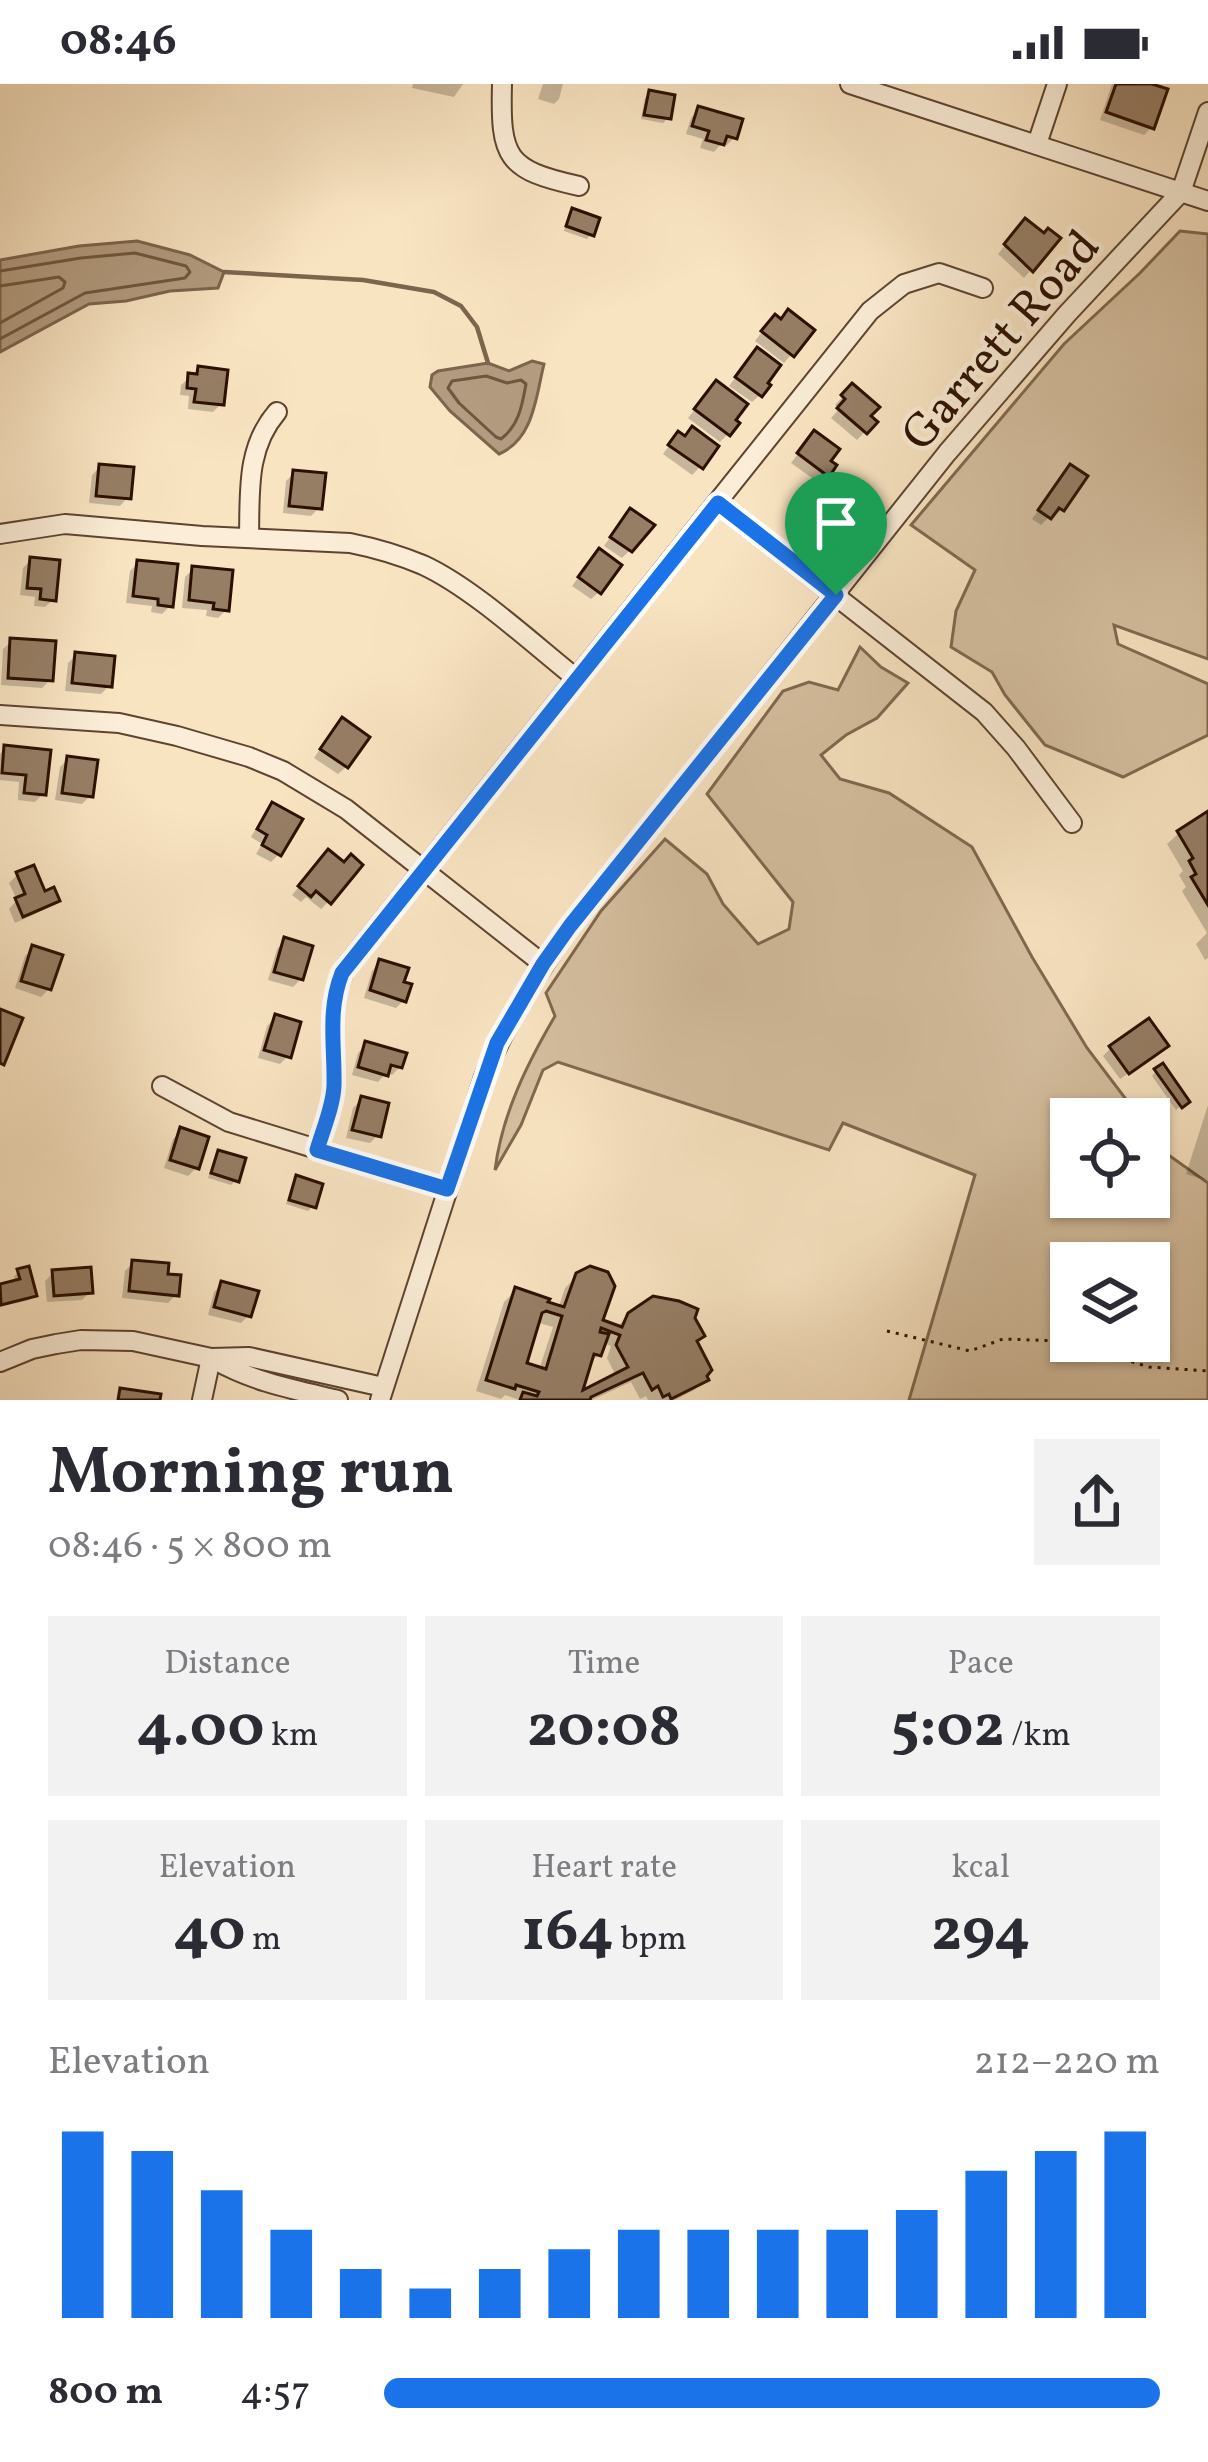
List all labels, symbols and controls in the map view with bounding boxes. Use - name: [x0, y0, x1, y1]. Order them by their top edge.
- text: 08:46: [60, 11, 177, 74]
- street label: Garrett Road: [888, 217, 1117, 467]
- pin: [785, 472, 887, 595]
- icon: arrive: [803, 490, 869, 556]
- map controls: [1050, 1098, 1170, 1362]
- button: locate: [1050, 1098, 1170, 1218]
- button: layers: [1050, 1242, 1170, 1362]
- text: Morning run: [48, 1429, 454, 1521]
- button: share: [1034, 1439, 1160, 1565]
- text: 08:46 · 5 × 800 m: [48, 1520, 332, 1574]
- text: Distance: [164, 1642, 290, 1688]
- text: Time: [568, 1642, 640, 1688]
- text: Pace: [948, 1642, 1014, 1688]
- text: 4.00: [136, 1688, 264, 1771]
- text: 20:08: [527, 1688, 681, 1771]
- text: 5:02: [891, 1688, 1005, 1771]
- text: km: [264, 1714, 318, 1760]
- text: /km: [1005, 1714, 1071, 1760]
- text: Elevation: [159, 1846, 296, 1892]
- text: Heart rate: [531, 1846, 677, 1892]
- text: kcal: [951, 1846, 1010, 1892]
- text: 40: [173, 1892, 245, 1975]
- text: 164: [521, 1892, 614, 1975]
- text: 294: [931, 1892, 1030, 1975]
- text: m: [245, 1918, 281, 1964]
- text: bpm: [614, 1918, 687, 1964]
- text: Elevation: [48, 2036, 210, 2090]
- text: 212–220 m: [974, 2036, 1160, 2090]
- text: 800 m: [48, 2366, 163, 2420]
- text: 4:57: [240, 2366, 310, 2420]

